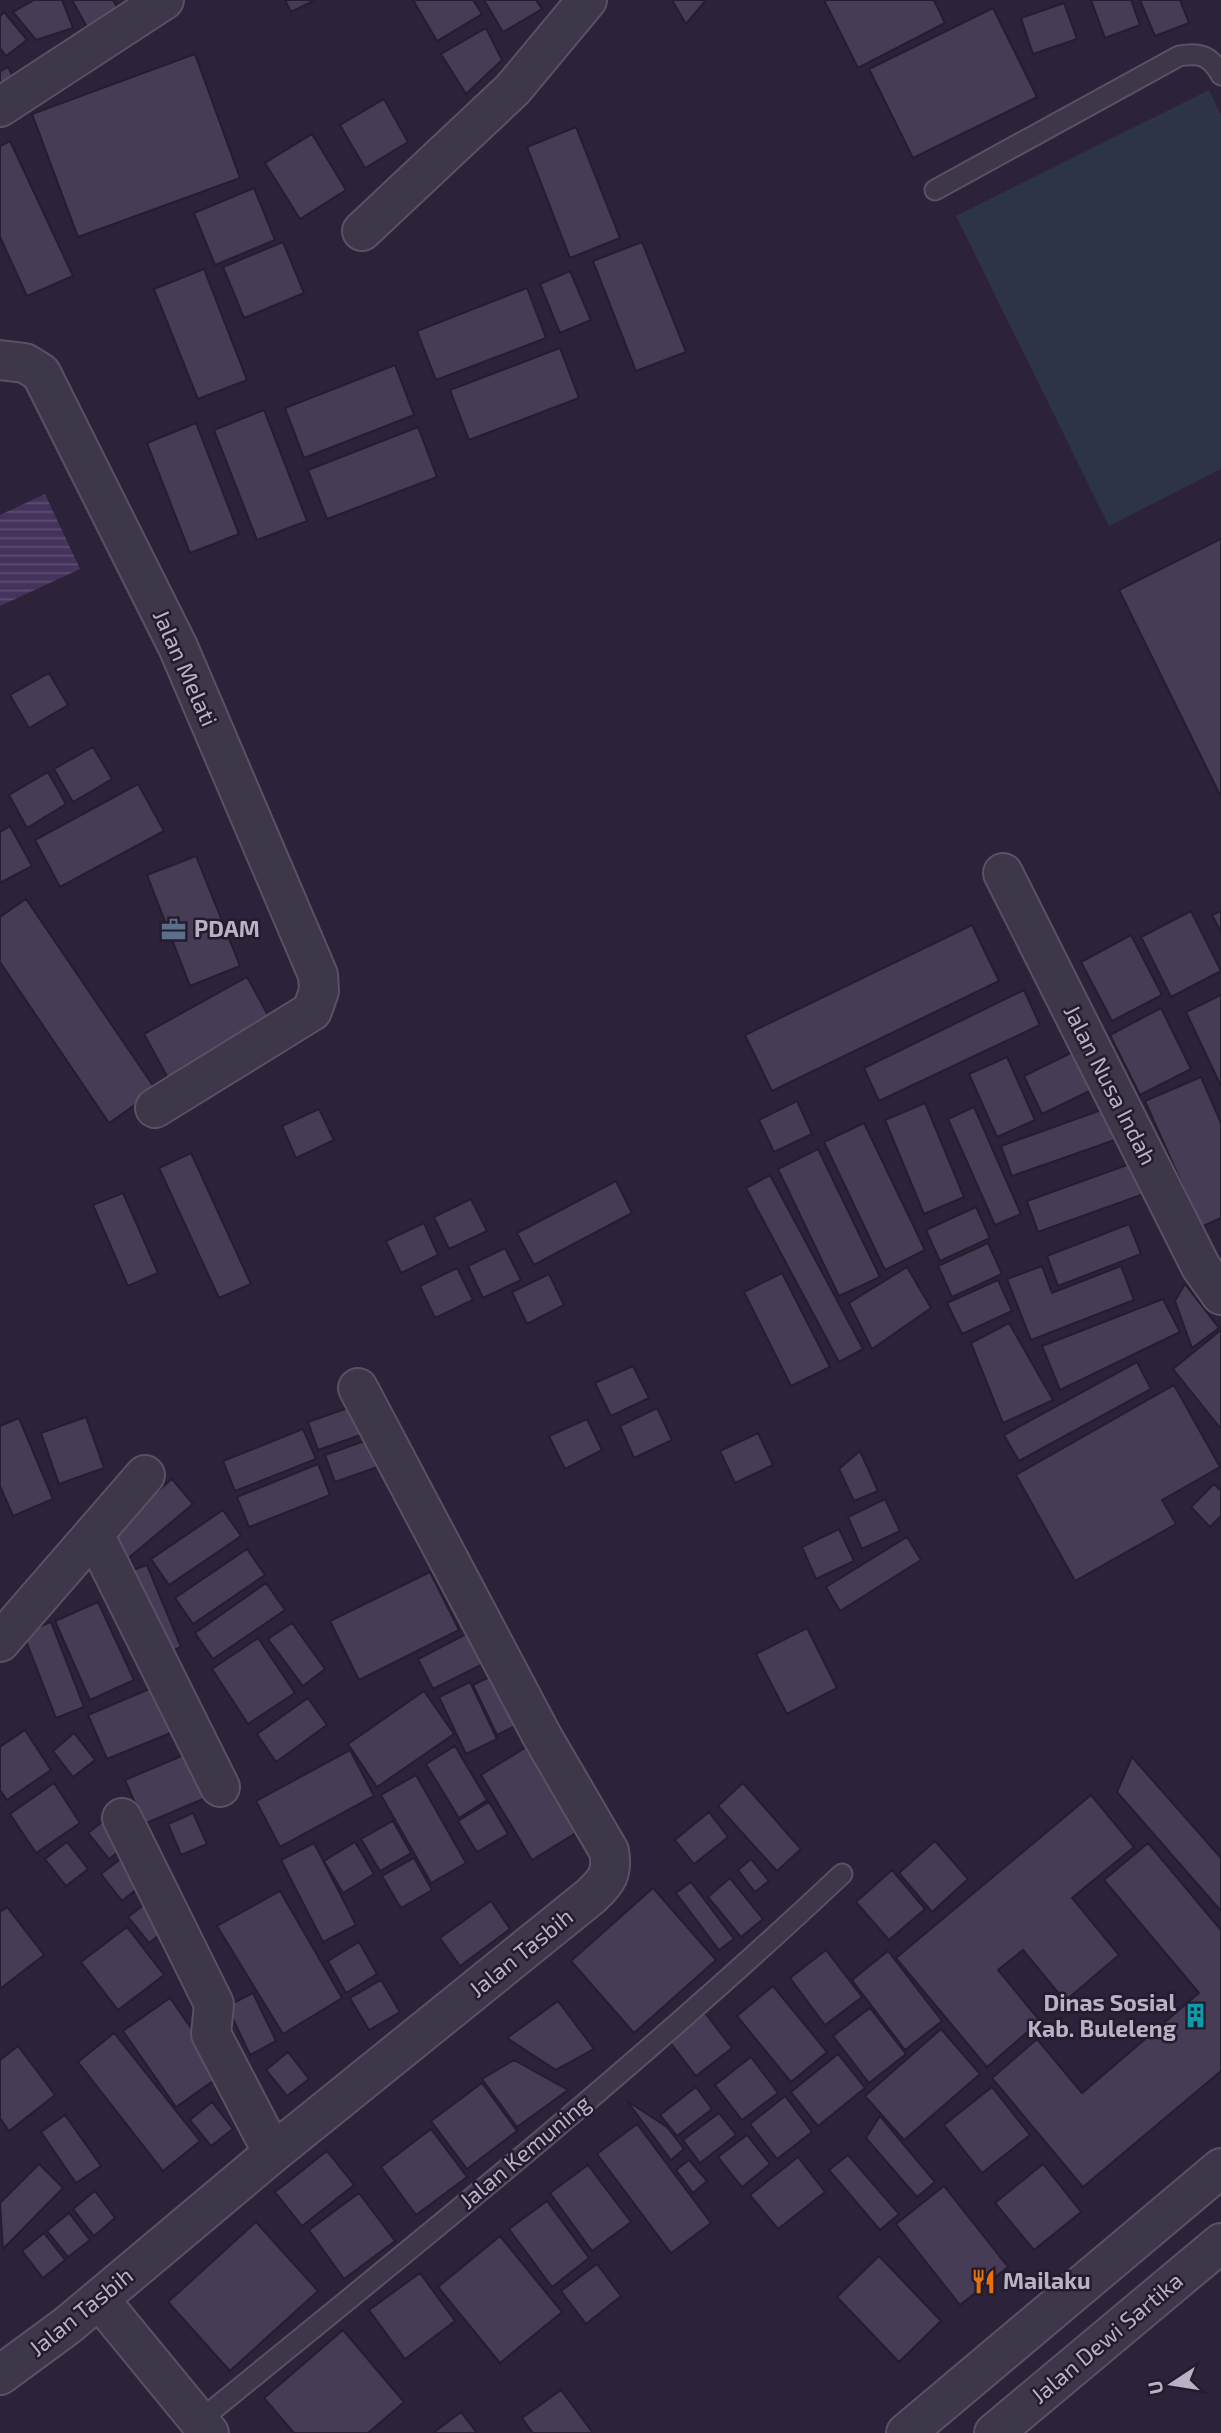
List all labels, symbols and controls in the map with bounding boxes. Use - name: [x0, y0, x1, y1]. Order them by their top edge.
- street label: Jalan Melati: [148, 605, 224, 730]
- place label: PDAM: [194, 914, 260, 942]
- office icon: PDAM: [160, 915, 188, 943]
- street label: Jalan Nusa Indah: [1059, 1000, 1163, 1169]
- street label: Jalan Tasbih: [463, 1902, 578, 2003]
- place label: Dinas Sosial Kab. Buleleng: [1027, 1988, 1177, 2042]
- building icon: Dinas Sosial Kab. Buleleng: [1182, 2002, 1210, 2030]
- street label: Jalan Kemuning: [453, 2088, 596, 2214]
- street label: Jalan Tasbih: [23, 2261, 138, 2362]
- place label: Mailaku: [1003, 2266, 1091, 2294]
- street label: Jalan Dewi Sartika: [1025, 2266, 1188, 2409]
- restaurant icon: Mailaku: [969, 2267, 997, 2295]
- north arrow: [1137, 2349, 1207, 2419]
- text: U: [1142, 2379, 1167, 2396]

